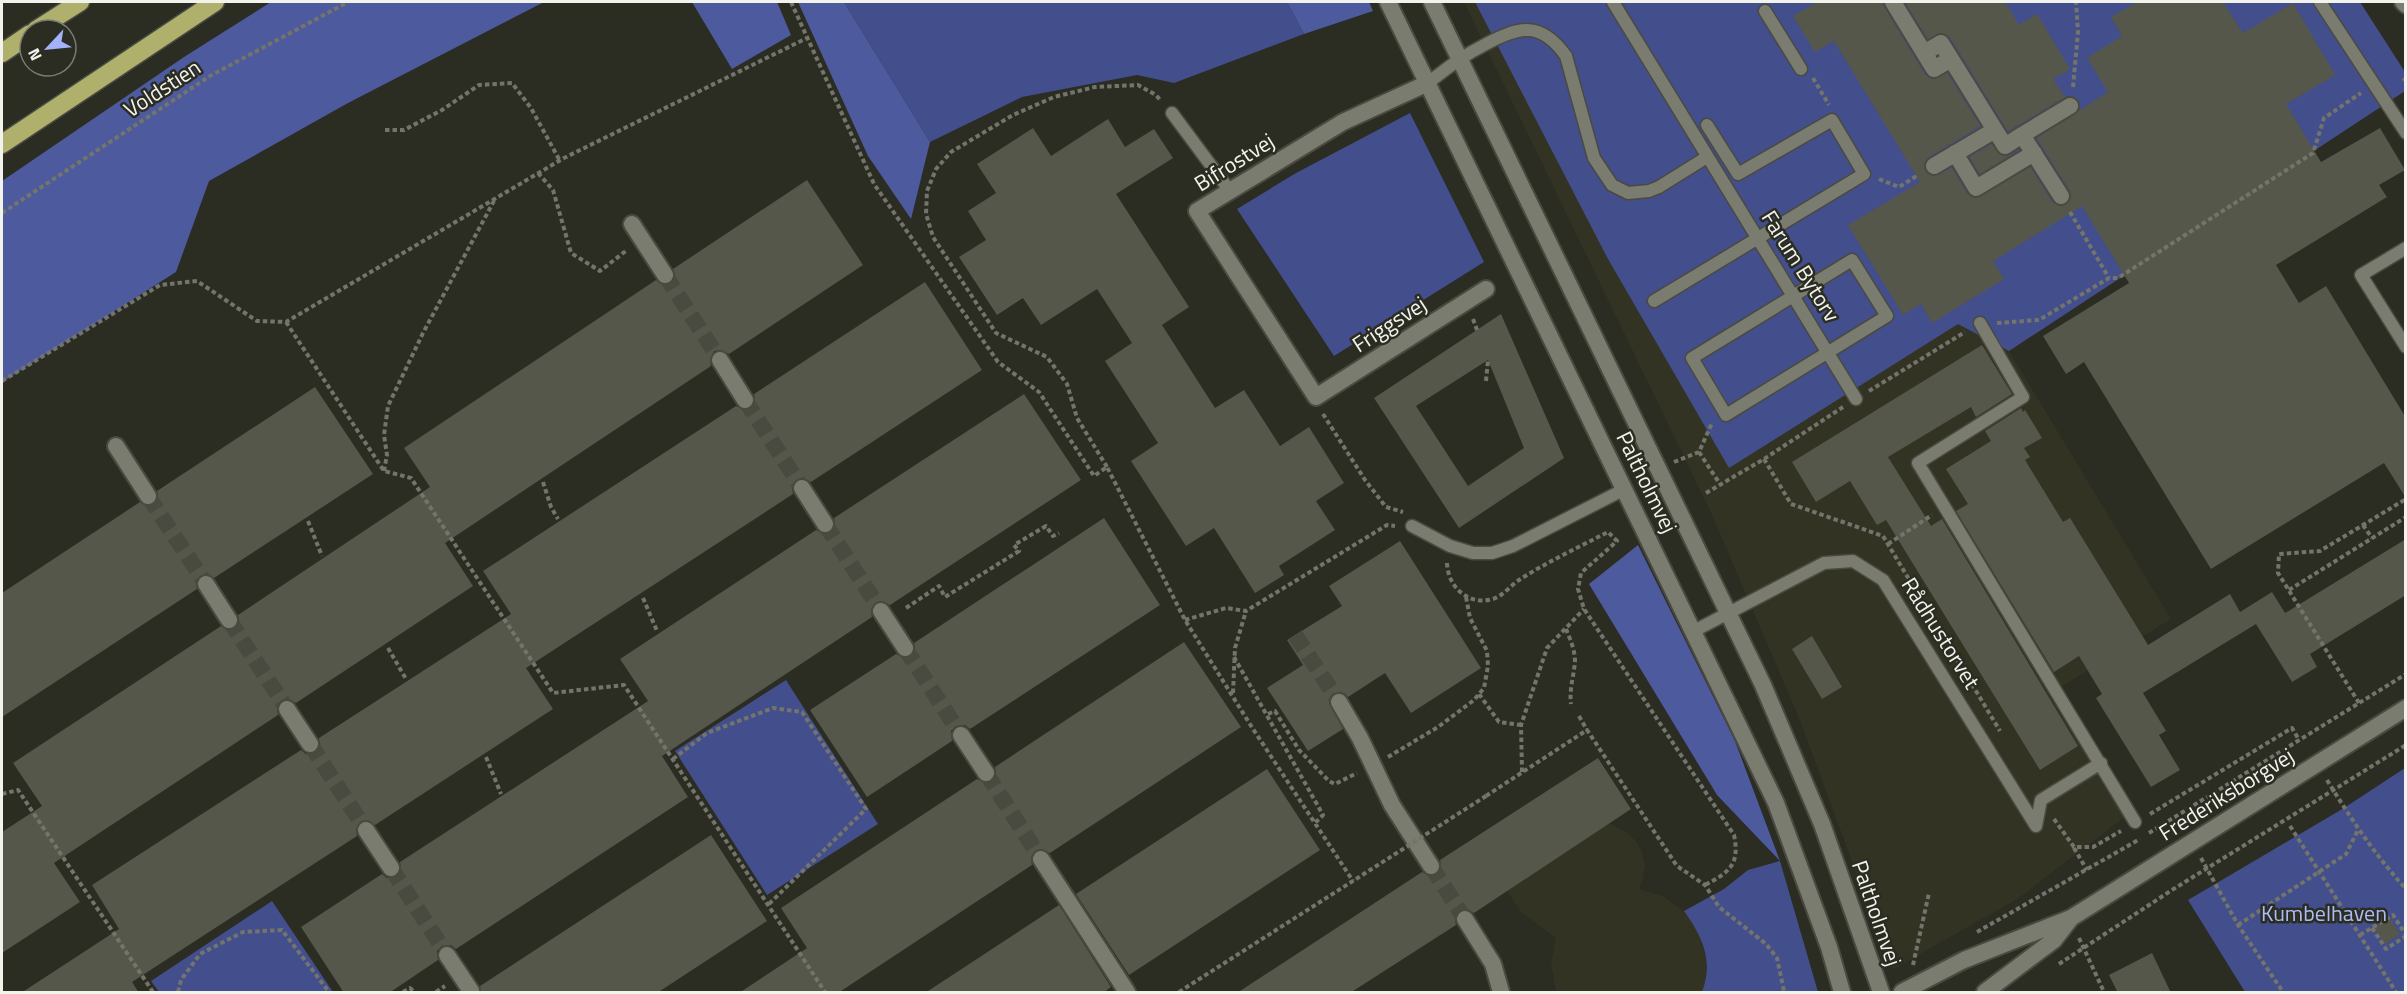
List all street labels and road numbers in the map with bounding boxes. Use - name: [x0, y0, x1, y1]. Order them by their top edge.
- street label: Voldstien: [117, 50, 207, 126]
- street label: Bifrostvej: [1187, 124, 1281, 200]
- street label: Farum Bytorv: [1753, 204, 1849, 329]
- street label: Friggsvej: [1345, 287, 1433, 361]
- street label: Paltholmvej: [1608, 425, 1686, 539]
- street label: Rådhustorvet: [1893, 571, 1989, 696]
- street label: Frederiksborgvej: [2152, 739, 2300, 849]
- street label: Paltholmvej: [1843, 856, 1911, 970]

